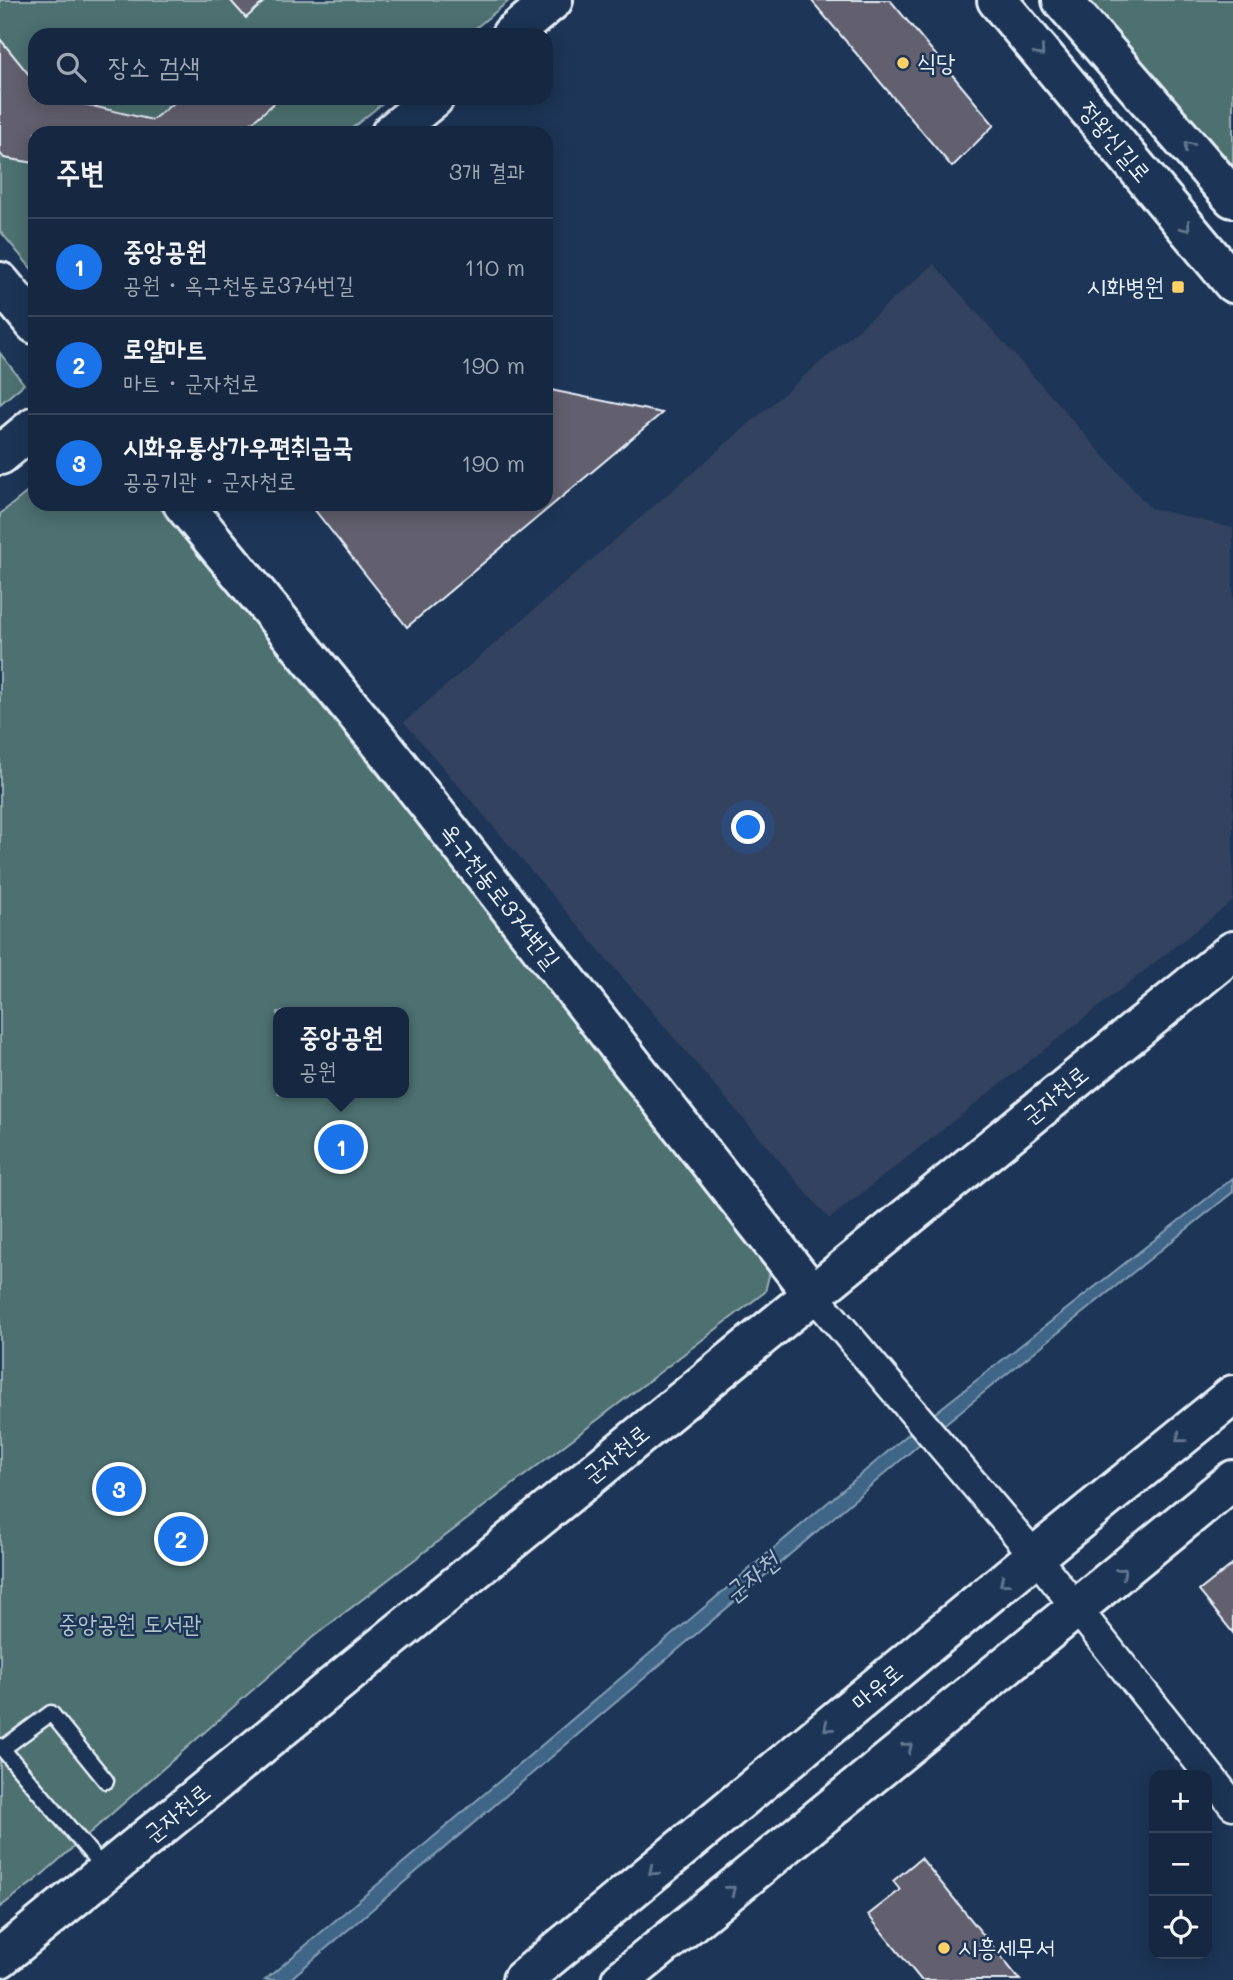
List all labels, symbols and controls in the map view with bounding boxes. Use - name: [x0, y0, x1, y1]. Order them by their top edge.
- search box: [28, 28, 553, 105]
- one-way arrow: [1032, 44, 1044, 57]
- place label: 식당: [917, 46, 956, 77]
- icon: search: [52, 48, 90, 86]
- text: 장소 검색: [108, 49, 200, 83]
- marker: 식당: [895, 55, 911, 71]
- street label: 정왕신길로: [1073, 94, 1159, 188]
- one-way arrow: [1184, 142, 1196, 155]
- text: 주변: [56, 151, 104, 191]
- text: 3개 결과: [449, 156, 525, 186]
- one-way arrow: [1178, 219, 1190, 232]
- text: 중앙공원: [123, 233, 207, 267]
- text: 1: [74, 252, 84, 282]
- text: 110 m: [465, 252, 525, 282]
- text: 공원 · 옥구천동로374번길: [123, 269, 354, 299]
- place label: 시화병원: [1087, 270, 1164, 301]
- marker: 시화병원: [1170, 279, 1186, 295]
- text: 로얄마트: [123, 331, 207, 365]
- text: 2: [73, 350, 85, 380]
- text: 190 m: [461, 350, 525, 380]
- text: 마트 · 군자천로: [123, 367, 259, 397]
- text: 시화유통상가우편취급국: [123, 429, 353, 463]
- text: 3: [72, 448, 86, 478]
- text: 190 m: [461, 448, 525, 478]
- text: 공공기관 · 군자천로: [123, 465, 296, 495]
- your location: [731, 810, 765, 844]
- street label: 옥구천동로374번길: [435, 816, 568, 974]
- popup: [273, 1007, 409, 1098]
- text: 중앙공원: [299, 1019, 383, 1053]
- text: 공원: [299, 1055, 336, 1085]
- street label: 군자천로: [1014, 1057, 1094, 1130]
- pin: 1: [318, 1121, 364, 1173]
- street label: 군자천로: [575, 1416, 655, 1489]
- one-way arrow: [1176, 1430, 1189, 1442]
- pin: 3: [96, 1463, 142, 1515]
- pin: 2: [158, 1513, 204, 1565]
- water label: 군자천: [715, 1541, 788, 1609]
- one-way arrow: [1113, 1568, 1126, 1580]
- one-way arrow: [999, 1573, 1011, 1586]
- park label: 중앙공원 도서관: [59, 1607, 201, 1638]
- street label: 마유로: [844, 1655, 908, 1716]
- one-way arrow: [824, 1718, 836, 1731]
- one-way arrow: [899, 1743, 912, 1755]
- map controls: [1149, 1770, 1212, 1959]
- button: +: [1149, 1770, 1212, 1833]
- street label: 군자천로: [136, 1775, 216, 1848]
- button: −: [1149, 1833, 1212, 1896]
- one-way arrow: [648, 1863, 661, 1876]
- one-way arrow: [724, 1886, 736, 1899]
- button: locate: [1149, 1896, 1212, 1959]
- place label: 시흥세무서: [958, 1931, 1055, 1962]
- marker: 시흥세무서: [936, 1940, 952, 1956]

